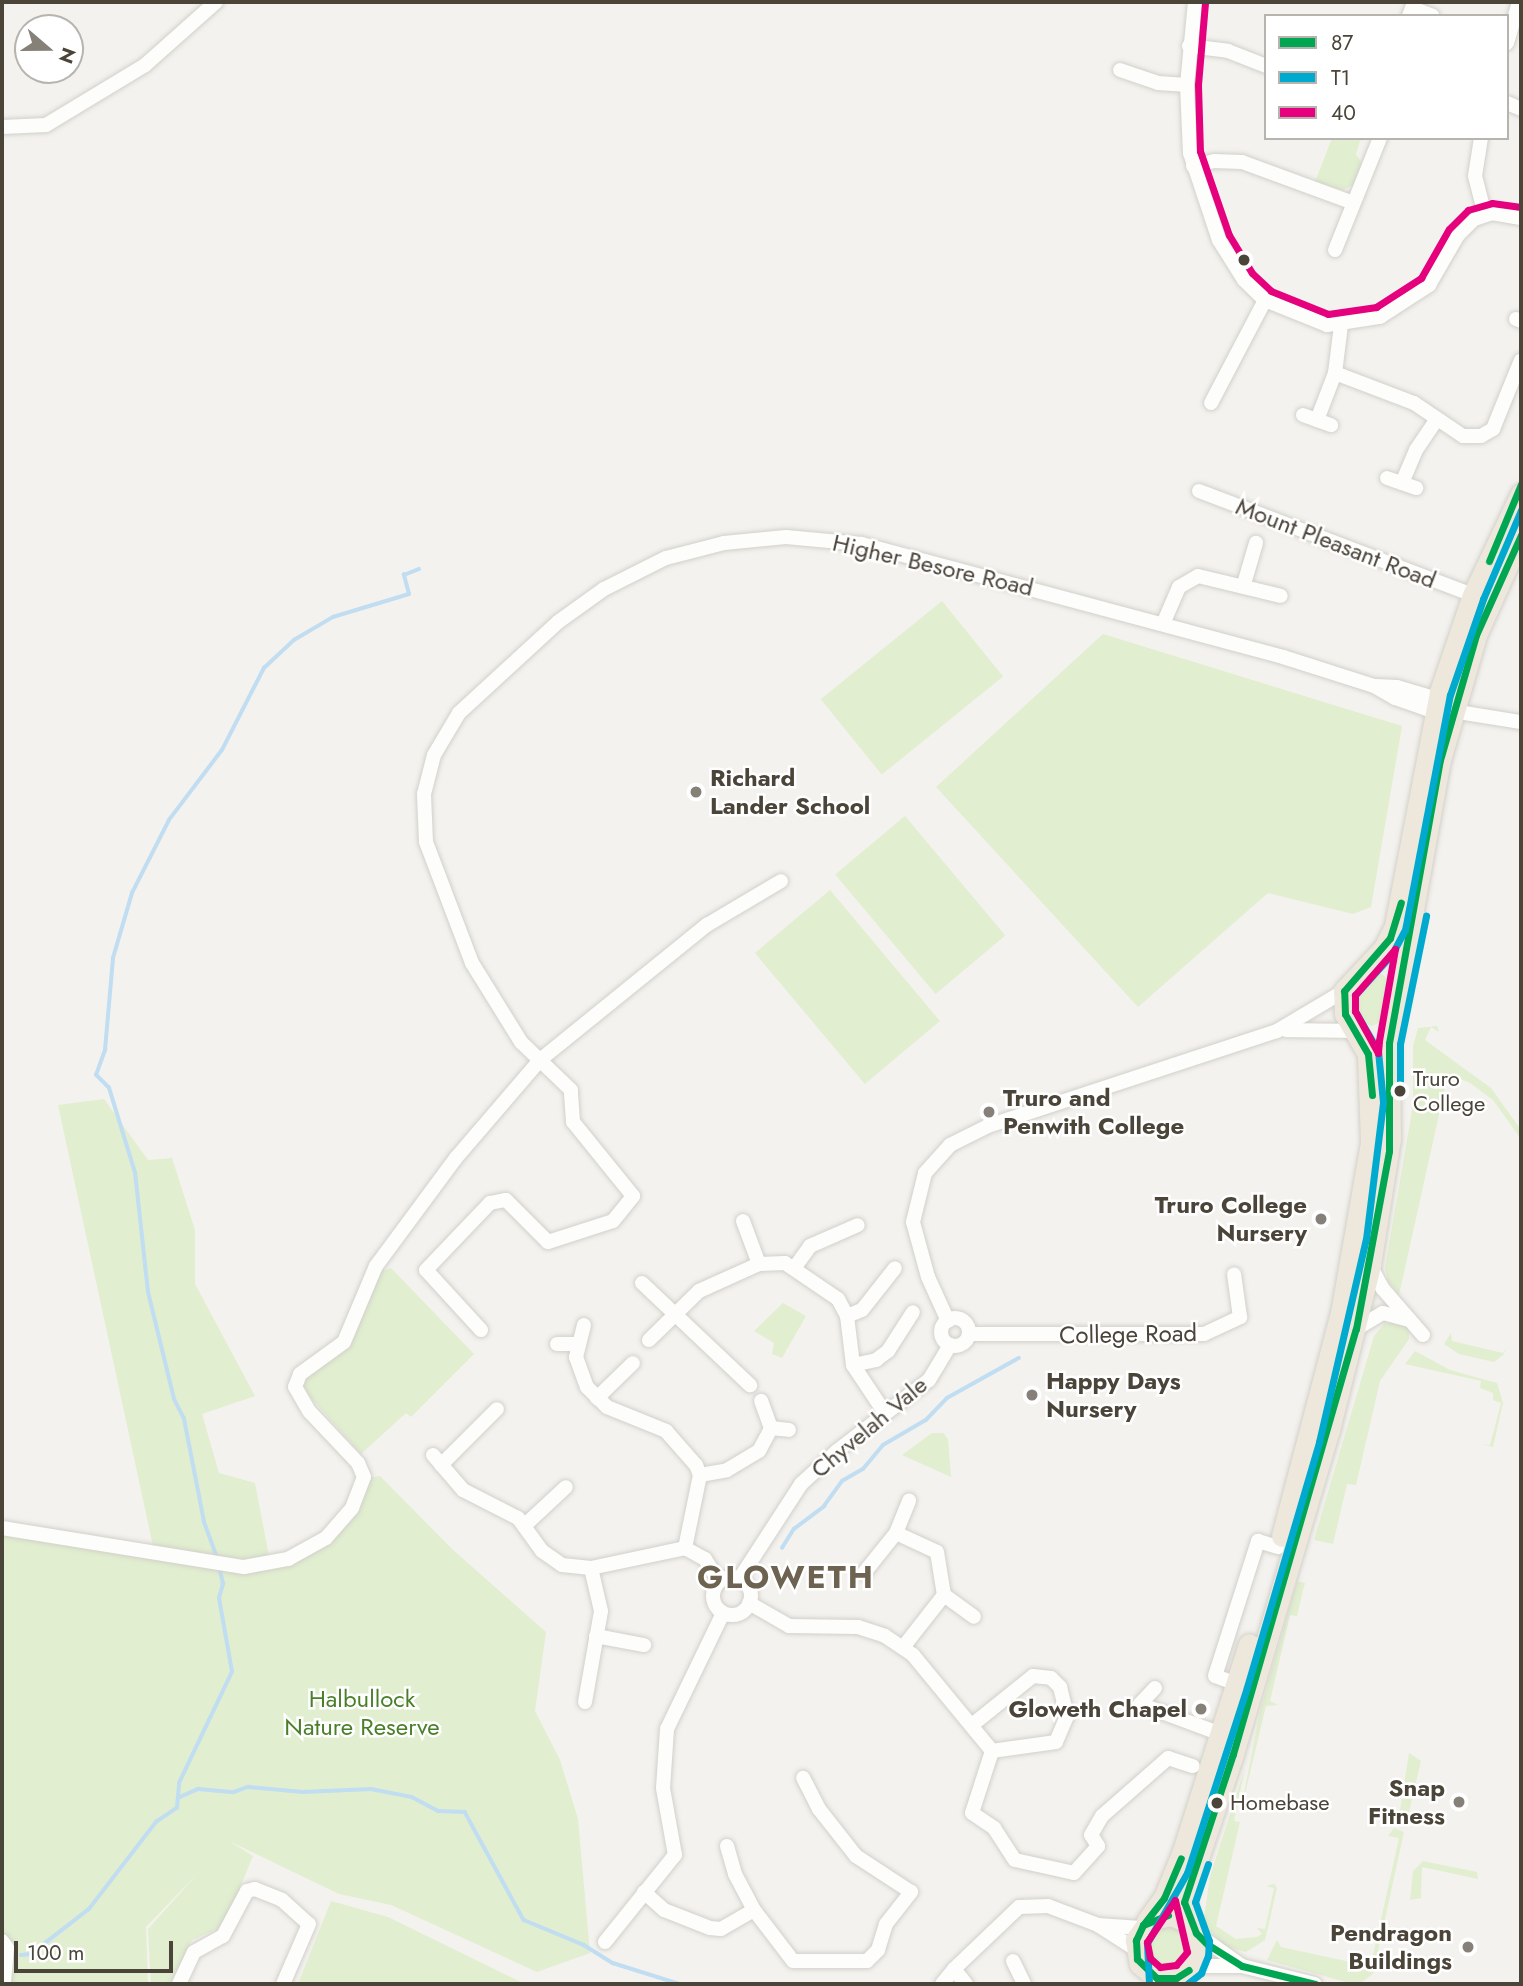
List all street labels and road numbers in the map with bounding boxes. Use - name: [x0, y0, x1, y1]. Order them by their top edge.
- street label: Mount Pleasant Road: [1232, 492, 1440, 594]
- street label: Higher Besore Road: [830, 528, 1036, 602]
- street label: College Road: [1059, 1318, 1197, 1350]
- street label: Chyvelah Vale: [805, 1370, 933, 1484]

